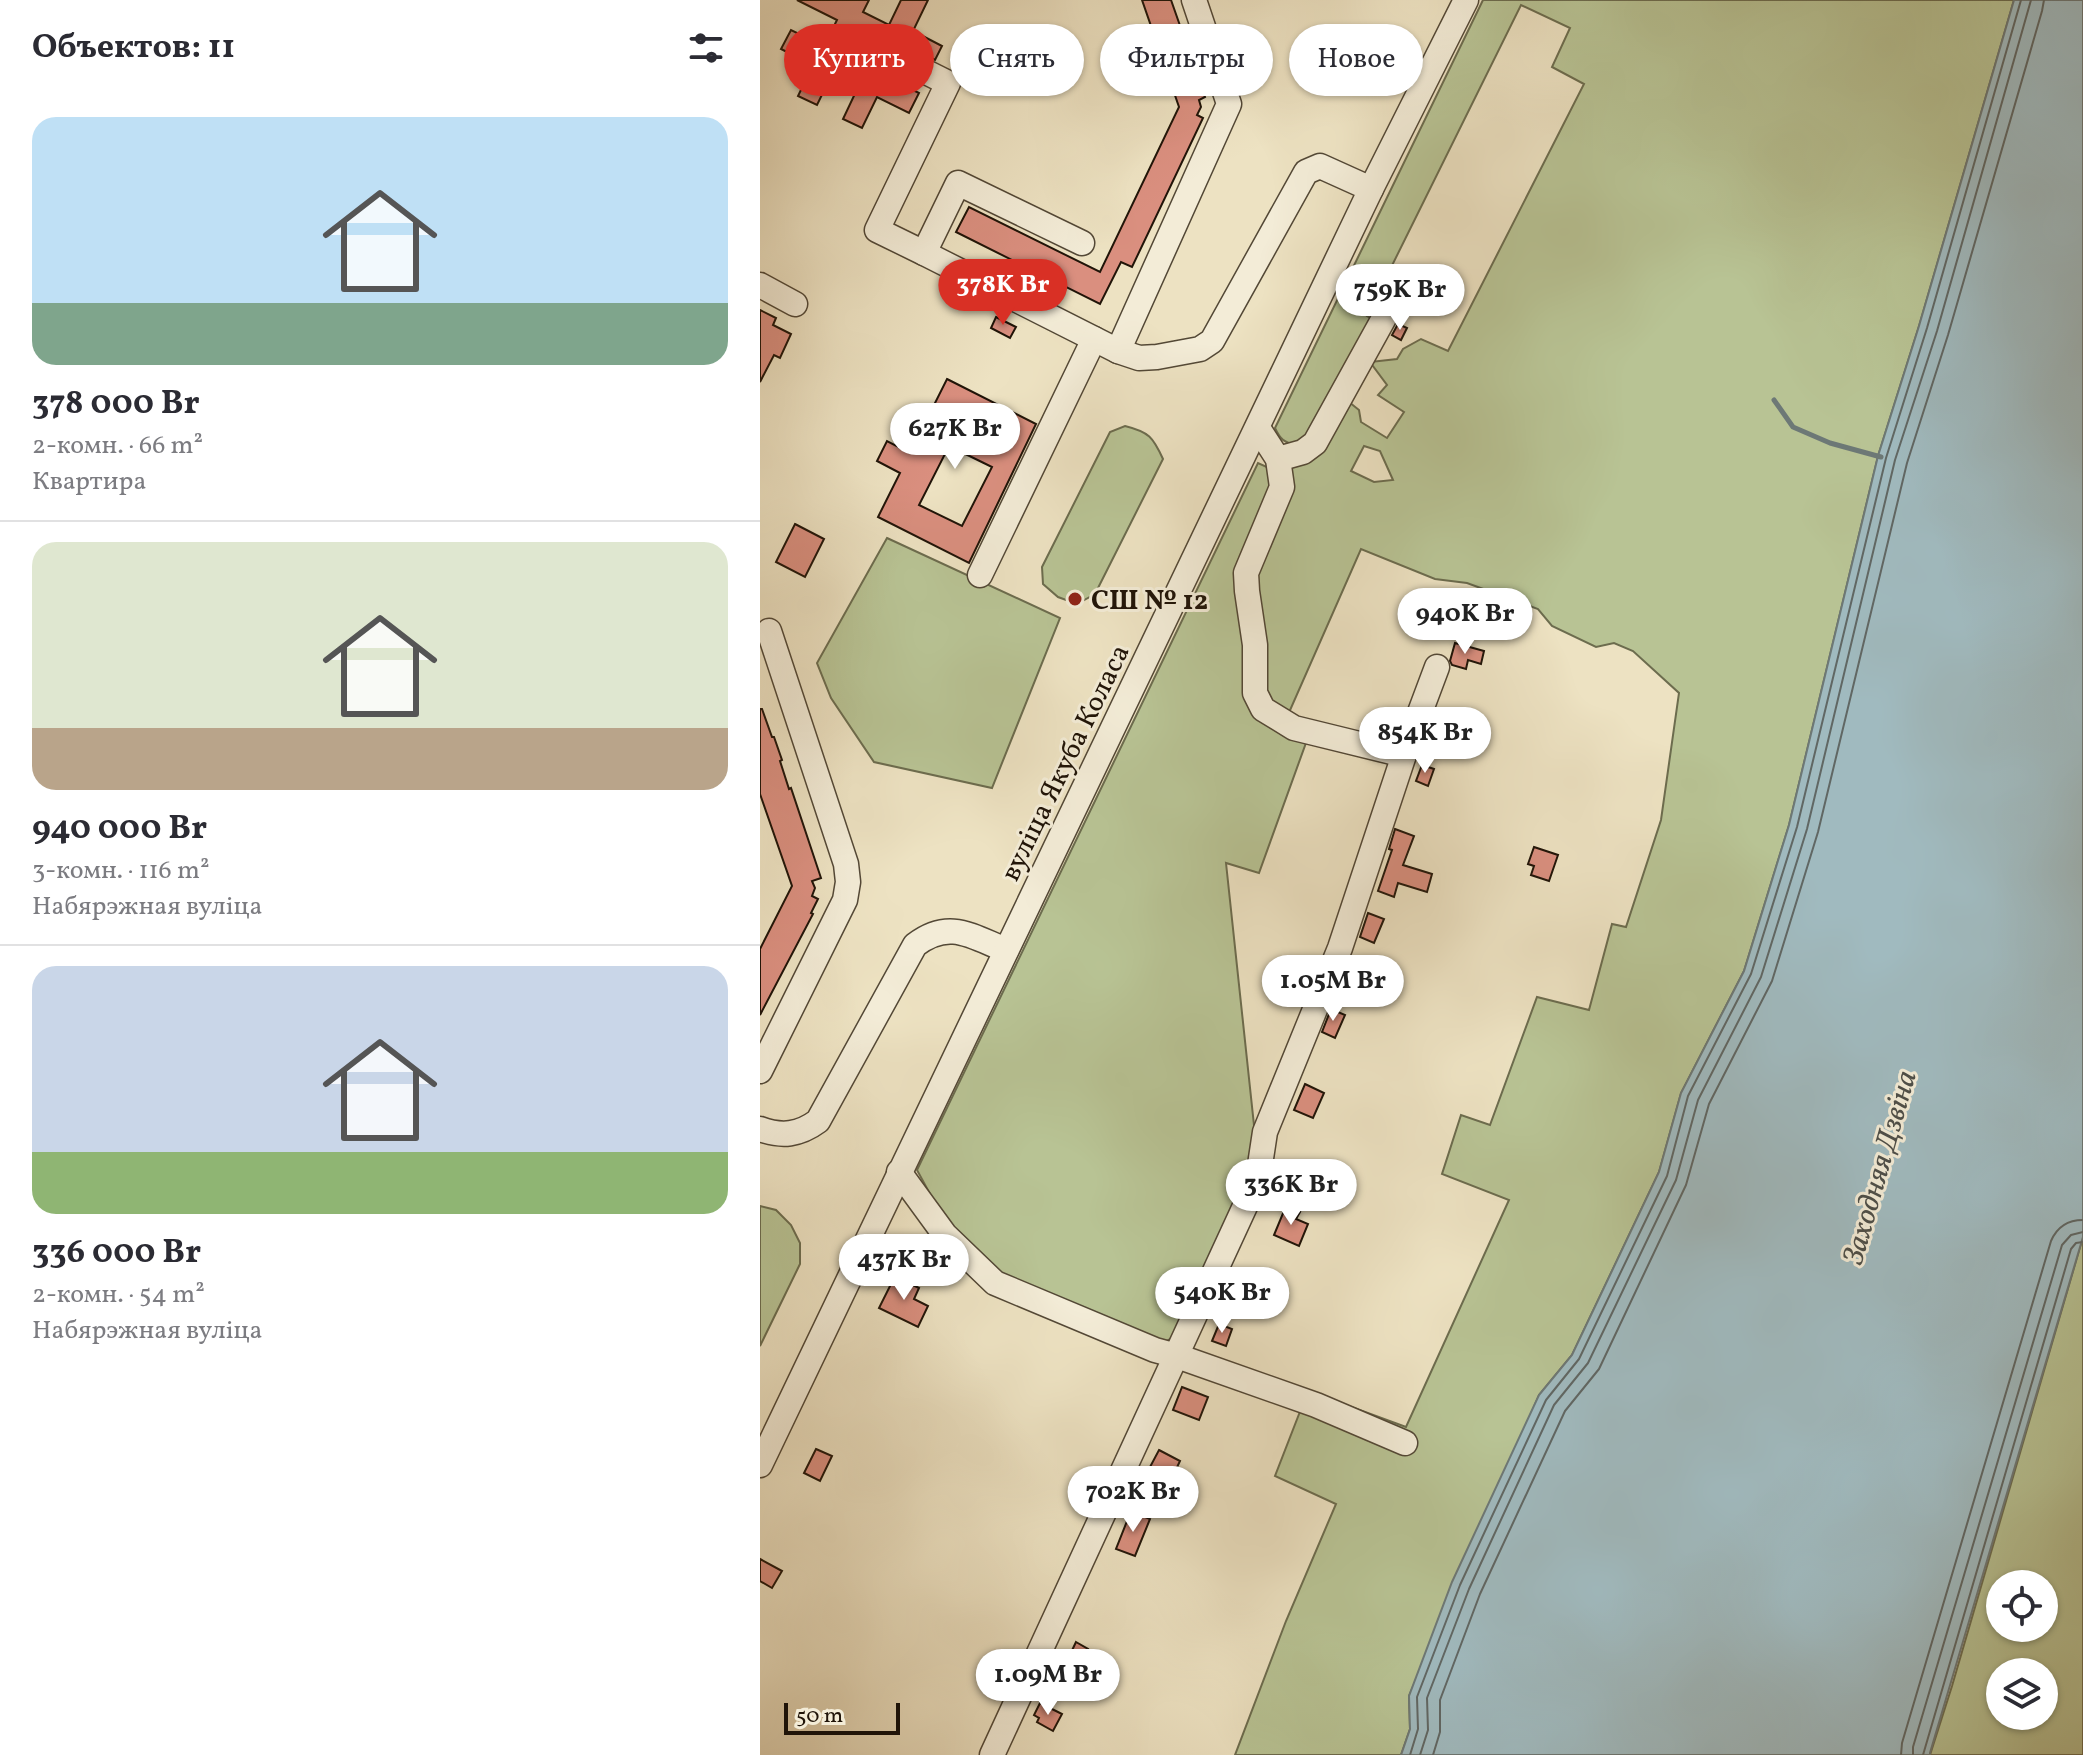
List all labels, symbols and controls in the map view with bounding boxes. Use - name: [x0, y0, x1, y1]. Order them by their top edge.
- chip: Купить: [784, 24, 934, 96]
- chip: Снять: [950, 24, 1084, 96]
- chip: Фильтры: [1100, 24, 1273, 96]
- chip: Новое: [1289, 24, 1423, 96]
- text: Объектов: 11: [32, 25, 235, 72]
- icon: filters: [684, 26, 728, 70]
- icon: home: [308, 169, 452, 313]
- pin: 378K Br: [929, 259, 1077, 327]
- pin: 759K Br: [1326, 264, 1474, 332]
- text: 378K Br: [956, 267, 1050, 303]
- text: 759K Br: [1354, 272, 1446, 308]
- text: 378 000 Br: [32, 381, 200, 428]
- pin: 627K Br: [881, 403, 1029, 471]
- text: 627K Br: [908, 411, 1002, 447]
- text: 2-комн. · 66 m²: [32, 428, 203, 464]
- text: Квартира: [32, 464, 146, 500]
- place label: СШ № 12: [1091, 582, 1208, 621]
- pin: 940K Br: [1391, 588, 1539, 656]
- marker: СШ № 12: [1066, 590, 1084, 608]
- icon: home: [308, 594, 452, 738]
- text: 940K Br: [1416, 596, 1514, 632]
- street label: вуліца Якуба Коласа: [992, 638, 1140, 888]
- pin: 854K Br: [1351, 707, 1499, 775]
- text: 854K Br: [1377, 715, 1473, 751]
- text: 940 000 Br: [32, 806, 207, 853]
- text: 3-комн. · 116 m²: [32, 853, 210, 889]
- text: Набярэжная вуліца: [32, 889, 263, 925]
- pin: 1.05M Br: [1250, 955, 1416, 1023]
- text: 1.05M Br: [1280, 963, 1386, 999]
- icon: home: [308, 1018, 452, 1162]
- water label: Заходняя Дзвіна: [1833, 1066, 1929, 1270]
- pin: 336K Br: [1217, 1159, 1365, 1227]
- text: 336K Br: [1244, 1167, 1338, 1203]
- text: 336 000 Br: [32, 1230, 201, 1277]
- pin: 437K Br: [830, 1234, 978, 1302]
- text: 437K Br: [857, 1242, 951, 1278]
- pin: 540K Br: [1148, 1267, 1296, 1335]
- text: 540K Br: [1173, 1275, 1271, 1311]
- text: 2-комн. · 54 m²: [32, 1277, 205, 1313]
- text: Набярэжная вуліца: [32, 1313, 263, 1349]
- pin: 702K Br: [1059, 1466, 1207, 1534]
- text: 702K Br: [1086, 1474, 1180, 1510]
- map controls: [1986, 1570, 2058, 1730]
- button: locate: [1986, 1570, 2058, 1642]
- pin: 1.09M Br: [965, 1649, 1131, 1717]
- text: 1.09M Br: [994, 1657, 1102, 1693]
- button: layers: [1986, 1658, 2058, 1730]
- scale bar: [784, 1699, 900, 1735]
- text: 50 m: [796, 1701, 843, 1732]

